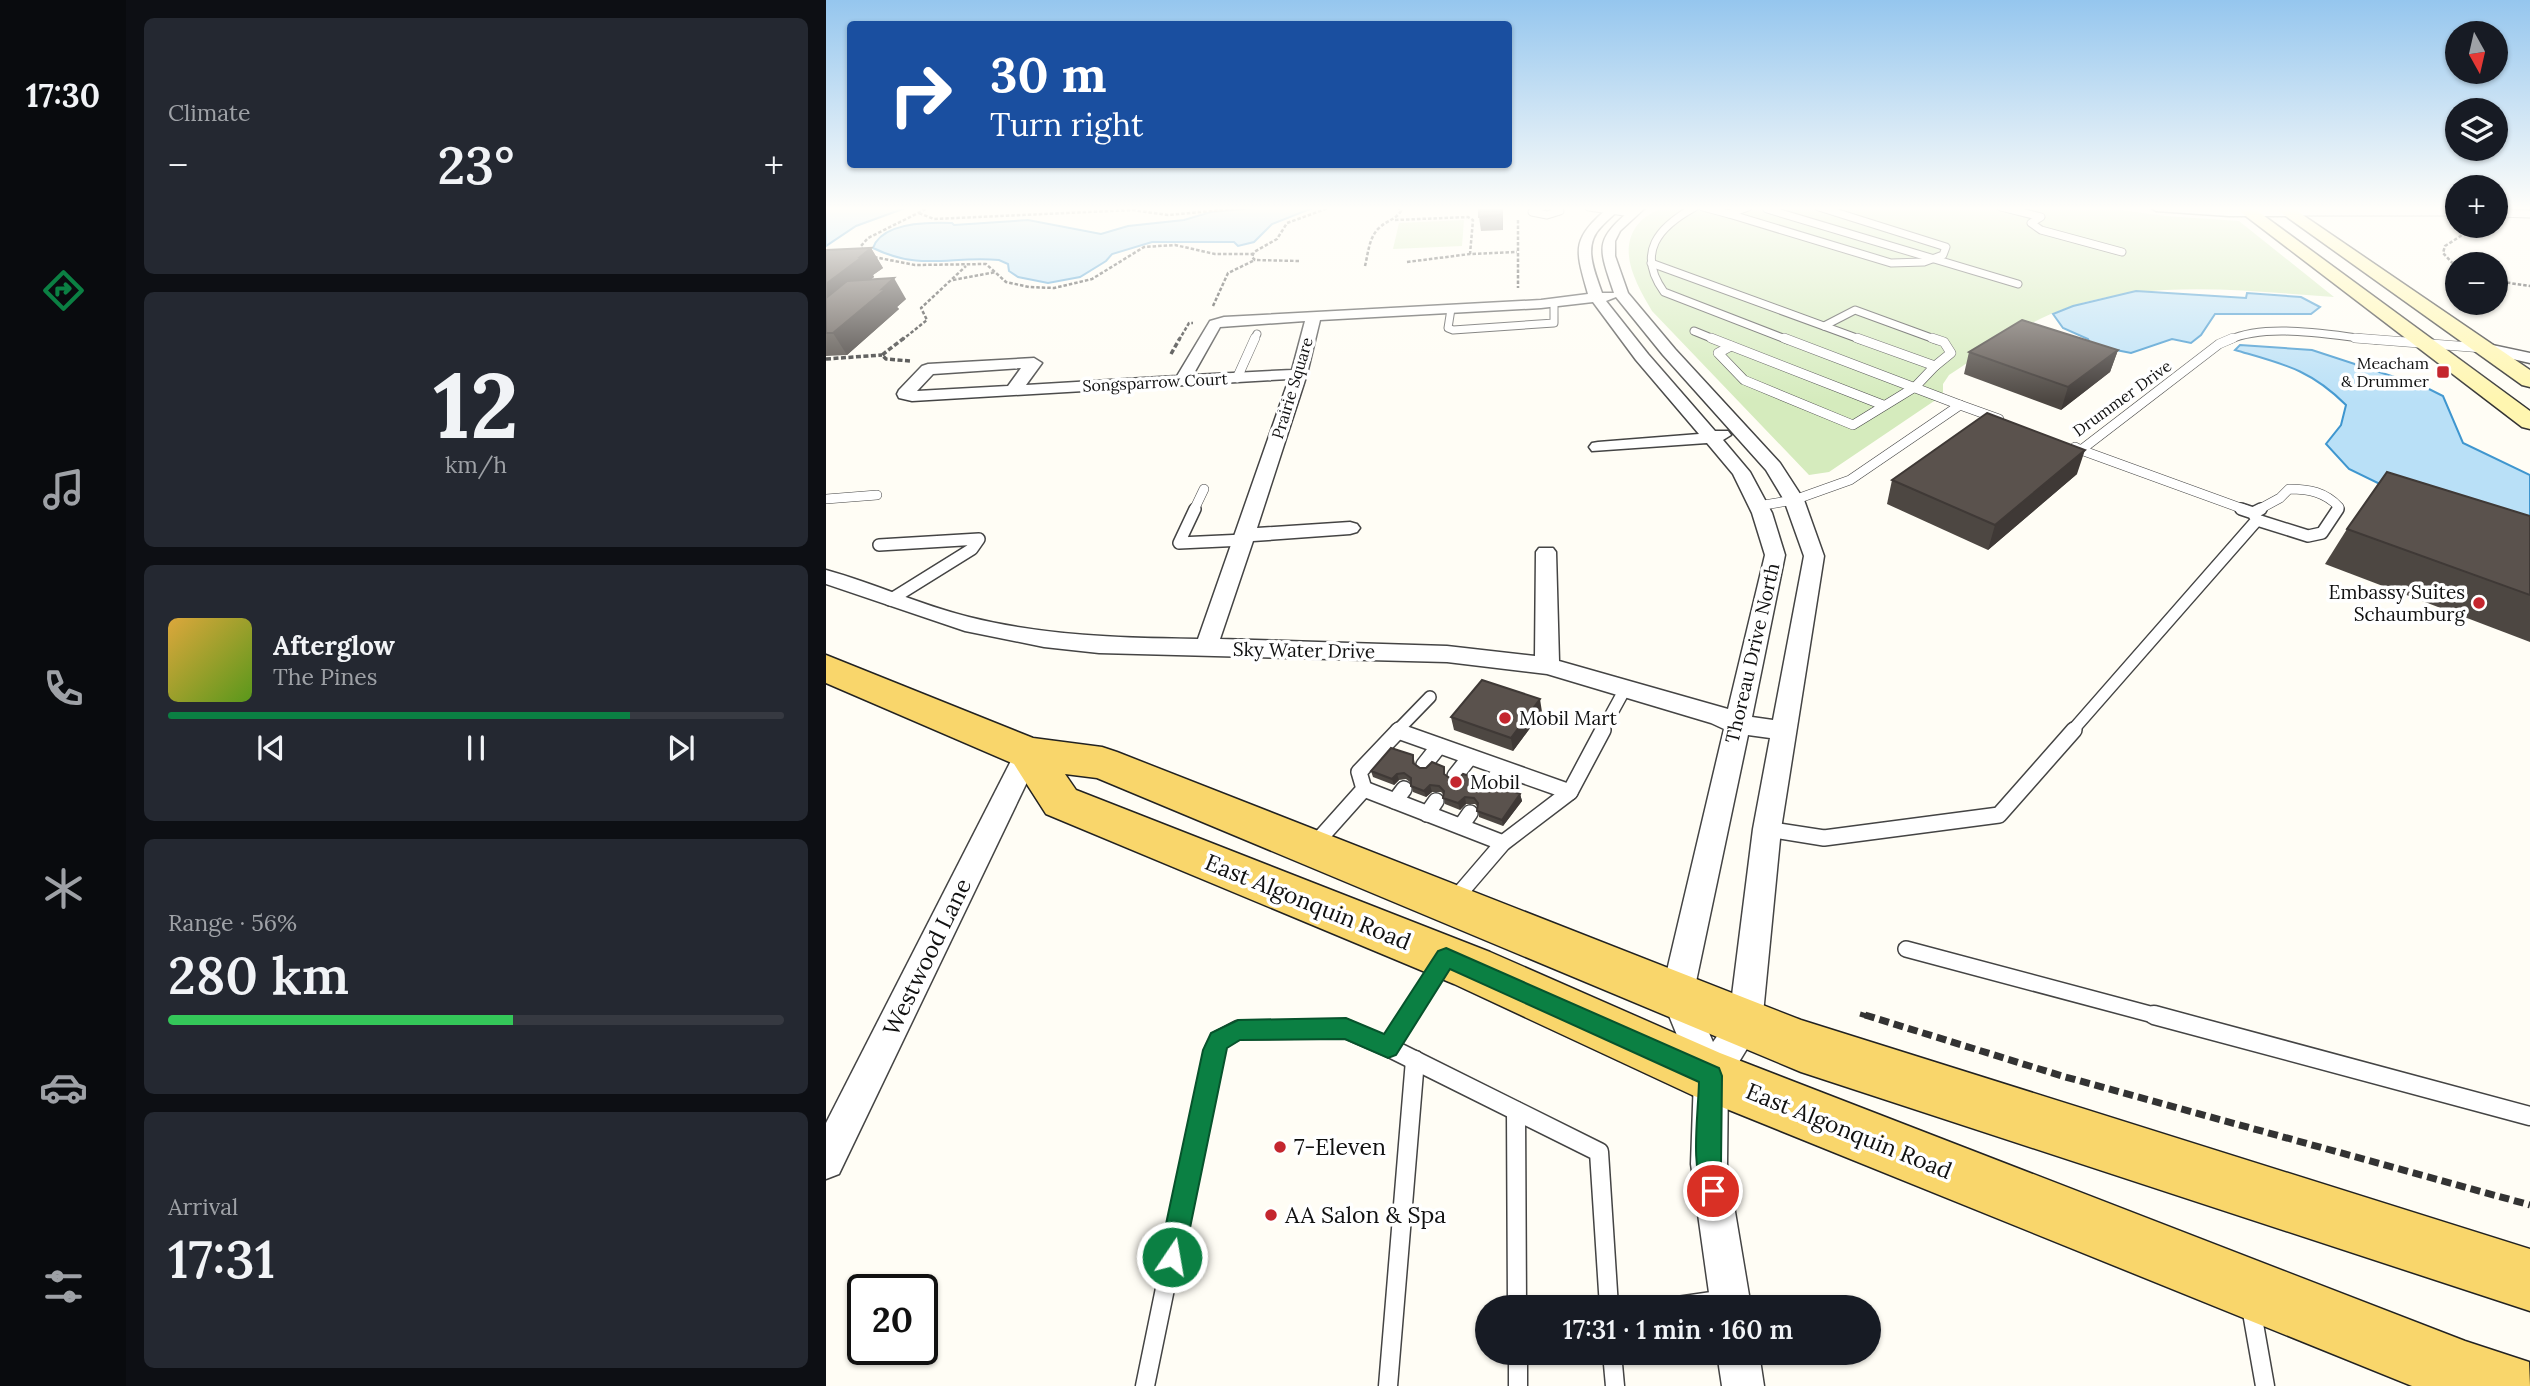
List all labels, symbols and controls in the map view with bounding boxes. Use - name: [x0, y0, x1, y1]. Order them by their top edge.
- north arrow: [2445, 21, 2508, 84]
- map controls: [2445, 21, 2508, 315]
- text: 30 m: [990, 43, 1107, 105]
- icon: right: [875, 49, 966, 140]
- text: 17:30: [26, 75, 100, 116]
- text: Climate: [168, 98, 250, 127]
- button: layers: [2445, 98, 2508, 161]
- text: Turn right: [990, 104, 1143, 145]
- text: 23°: [438, 132, 514, 198]
- text: −: [168, 141, 188, 189]
- text: +: [764, 141, 784, 189]
- button: +: [2445, 175, 2508, 238]
- button: −: [2445, 252, 2508, 315]
- icon: directions: [39, 266, 88, 315]
- street label: Prairie Square: [1267, 334, 1317, 441]
- text: 12: [433, 346, 519, 463]
- place label: Meacham & Drummer: [2341, 353, 2429, 391]
- street label: Drummer Drive: [2069, 355, 2175, 440]
- marker: Meacham & Drummer: [2435, 364, 2451, 380]
- street label: Songsparrow Court: [1082, 368, 1229, 396]
- text: km/h: [445, 450, 507, 479]
- icon: music: [39, 465, 88, 514]
- street label: Thoreau Drive North: [1720, 561, 1784, 745]
- place label: Embassy Suites Schaumburg: [2329, 580, 2465, 626]
- marker: Embassy Suites Schaumburg: [2471, 595, 2487, 611]
- text: Afterglow: [273, 629, 395, 662]
- street label: Sky Water Drive: [1233, 637, 1375, 663]
- text: The Pines: [273, 662, 378, 691]
- icon: phone: [39, 664, 88, 713]
- place label: Mobil Mart: [1519, 706, 1618, 730]
- marker: Mobil Mart: [1497, 710, 1513, 726]
- icon: previous: [252, 729, 290, 767]
- icon: pause: [457, 729, 495, 767]
- icon: next: [662, 729, 700, 767]
- place label: Mobil: [1470, 770, 1520, 794]
- marker: Mobil: [1448, 774, 1464, 790]
- street label: East Algonquin Road: [1201, 847, 1415, 956]
- icon: climate: [39, 864, 88, 913]
- street label: Westwood Lane: [876, 873, 977, 1040]
- text: Range · 56%: [168, 908, 297, 937]
- text: 280 km: [168, 942, 349, 1008]
- icon: car: [39, 1063, 88, 1112]
- street label: East Algonquin Road: [1742, 1076, 1956, 1185]
- place label: 7-Eleven: [1294, 1132, 1386, 1161]
- marker: 7-Eleven: [1272, 1139, 1288, 1155]
- pin: [1683, 1161, 1743, 1221]
- icon: arrive: [1694, 1172, 1732, 1210]
- text: Arrival: [168, 1192, 238, 1221]
- place label: AA Salon & Spa: [1284, 1200, 1446, 1229]
- marker: AA Salon & Spa: [1263, 1207, 1279, 1223]
- position arrow: [1135, 1220, 1209, 1294]
- text: 17:31: [168, 1226, 275, 1292]
- icon: filters: [39, 1262, 88, 1311]
- speed limit sign: 20: [847, 1274, 938, 1365]
- text: 17:31 · 1 min · 160 m: [1563, 1313, 1793, 1346]

